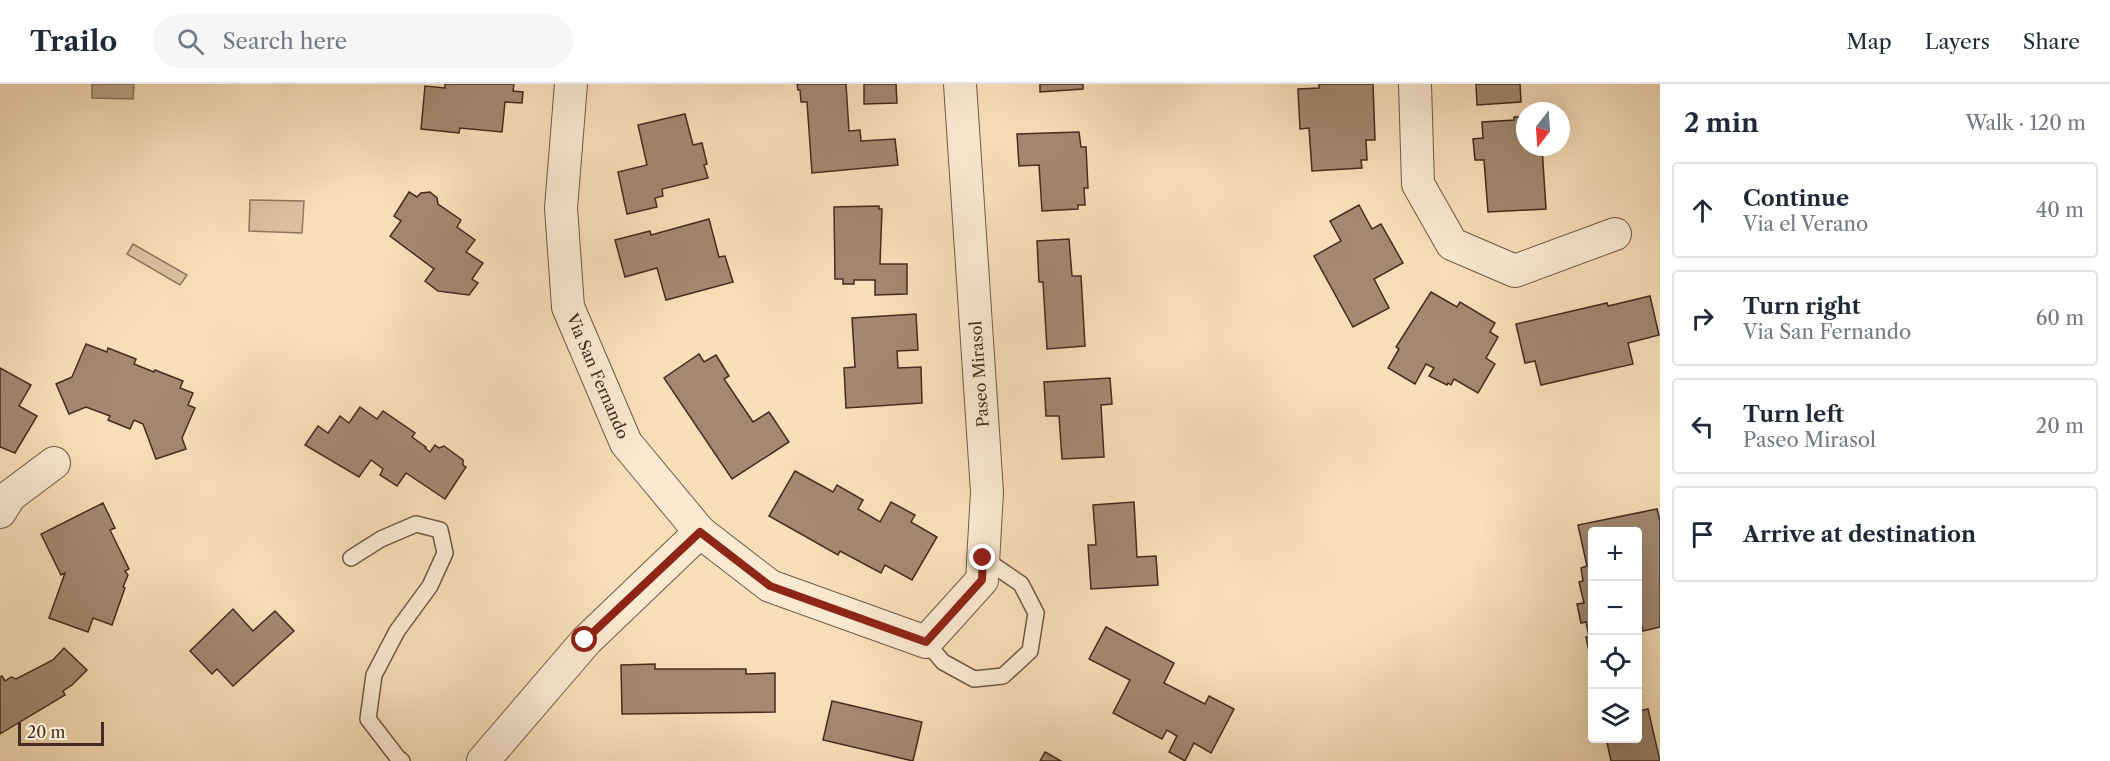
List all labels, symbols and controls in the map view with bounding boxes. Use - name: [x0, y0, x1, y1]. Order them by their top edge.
- search box: [153, 14, 573, 68]
- text: Trailo: [30, 24, 117, 58]
- icon: search: [174, 25, 207, 58]
- text: Search here: [222, 28, 347, 55]
- text: Map: [1847, 29, 1892, 54]
- text: Layers: [1925, 29, 1990, 54]
- text: Share: [2023, 29, 2080, 54]
- north arrow: [1516, 102, 1570, 156]
- text: 2 min: [1684, 107, 1759, 139]
- text: Walk · 120 m: [1965, 111, 2086, 135]
- text: Continue: [1743, 185, 1849, 212]
- icon: ahead: [1686, 194, 1719, 227]
- text: 40 m: [2036, 198, 2084, 222]
- text: Via el Verano: [1743, 212, 1868, 236]
- text: Turn right: [1743, 293, 1861, 320]
- icon: right: [1686, 302, 1719, 335]
- text: 60 m: [2036, 306, 2084, 330]
- street label: Via San Fernando: [562, 309, 634, 442]
- street label: Paseo Mirasol: [965, 320, 993, 428]
- text: Via San Fernando: [1743, 320, 1911, 344]
- text: Turn left: [1743, 401, 1844, 428]
- icon: left: [1686, 410, 1719, 443]
- text: 20 m: [2036, 414, 2084, 438]
- text: Paseo Mirasol: [1743, 428, 1876, 452]
- icon: arrive: [1686, 518, 1719, 551]
- text: Arrive at destination: [1743, 521, 1976, 548]
- map controls: [1588, 527, 1642, 743]
- button: +: [1588, 527, 1642, 581]
- route end: [969, 544, 995, 570]
- button: −: [1588, 581, 1642, 635]
- route start: [571, 626, 597, 652]
- button: locate: [1588, 635, 1642, 689]
- button: layers: [1588, 689, 1642, 743]
- scale bar: [18, 719, 104, 746]
- text: 20 m: [27, 722, 66, 742]

